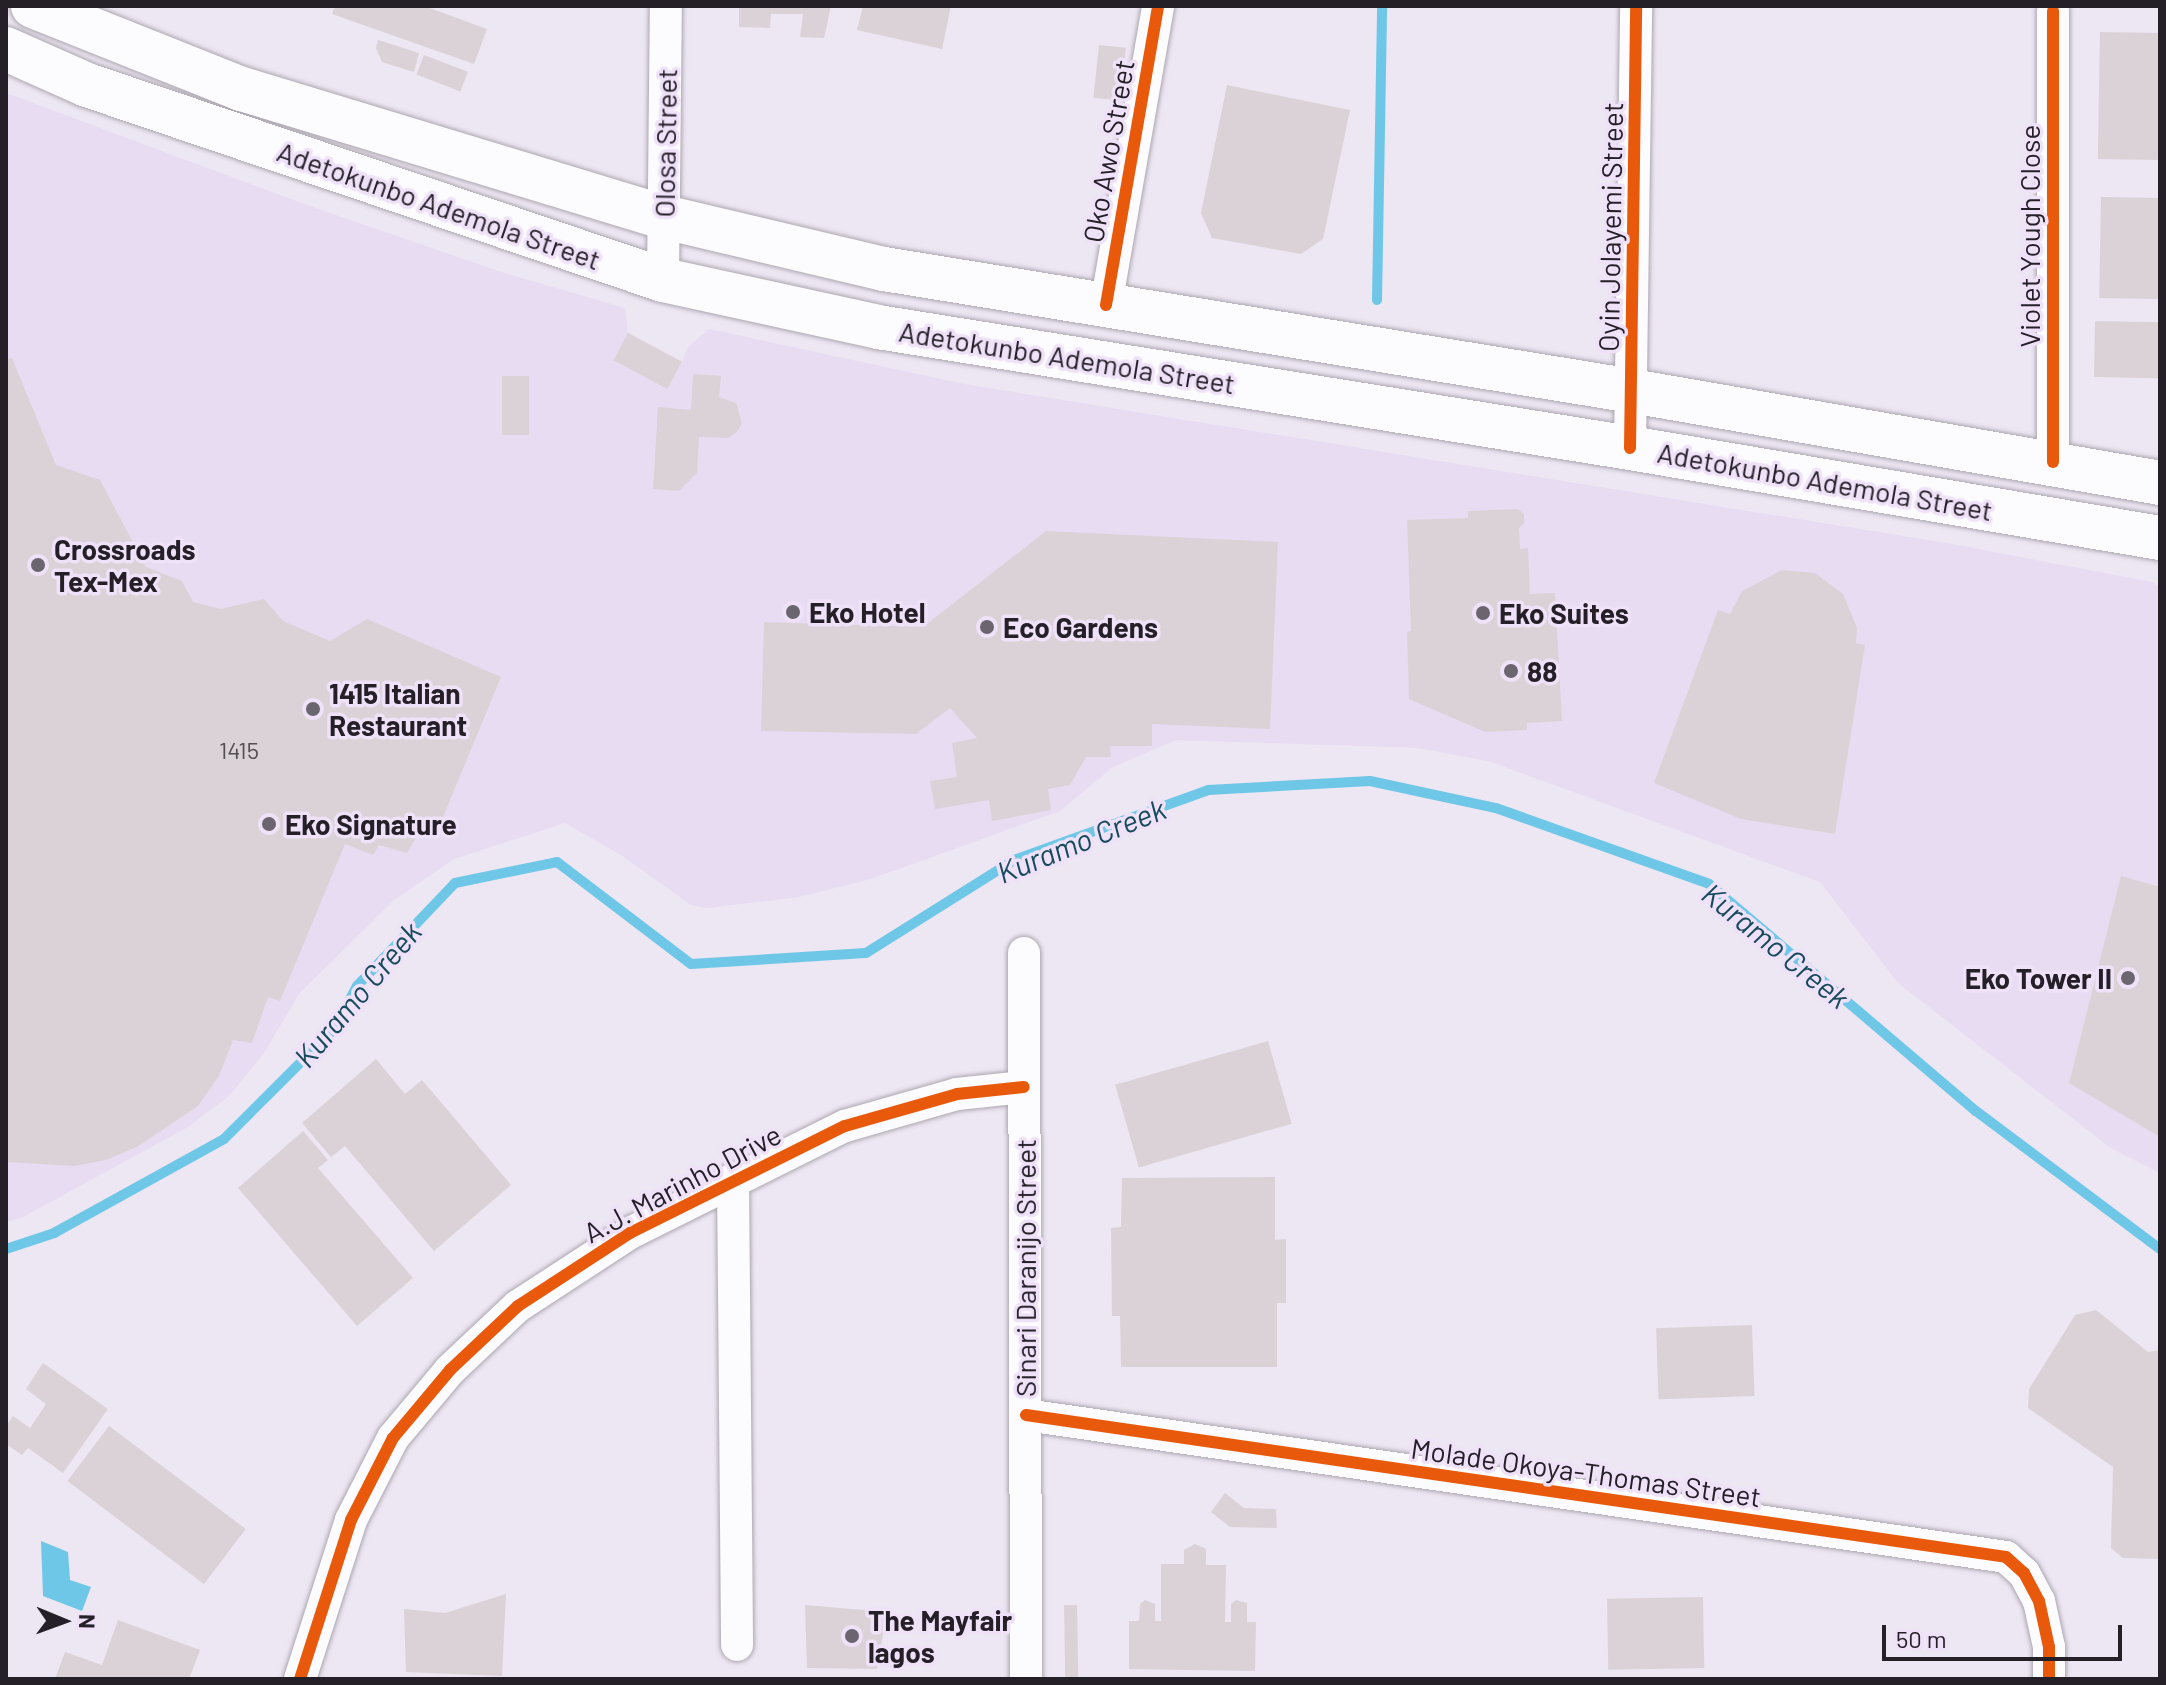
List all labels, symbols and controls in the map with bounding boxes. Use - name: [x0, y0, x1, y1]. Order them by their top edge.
- street label: Oko Awo Street: [1075, 57, 1141, 245]
- street label: Olosa Street: [647, 68, 683, 218]
- street label: Oyin Jolayemi Street: [1591, 102, 1629, 352]
- street label: Violet Yough Close: [2012, 124, 2046, 348]
- street label: Adetokunbo Ademola Street: [273, 134, 605, 276]
- street label: Adetokunbo Ademola Street: [897, 314, 1237, 400]
- street label: Adetokunbo Ademola Street: [1655, 435, 1995, 527]
- place label: Crossroads Tex-Mex: [54, 532, 196, 598]
- marker: Crossroads Tex-Mex: [29, 556, 47, 574]
- place label: Eko Hotel: [809, 595, 926, 629]
- place label: Eko Suites: [1499, 596, 1629, 630]
- marker: Eko Hotel: [784, 603, 802, 621]
- marker: Eko Suites: [1474, 604, 1492, 622]
- place label: Eco Gardens: [1003, 610, 1158, 644]
- marker: Eco Gardens: [978, 618, 996, 636]
- place label: 88: [1527, 654, 1557, 688]
- marker: 88: [1502, 662, 1520, 680]
- place label: 1415 Italian Restaurant: [329, 676, 467, 742]
- marker: 1415 Italian Restaurant: [304, 700, 322, 718]
- house number: 1415: [219, 736, 259, 764]
- water label: Kuramo Creek: [991, 790, 1171, 890]
- place label: Eko Signature: [285, 807, 457, 841]
- marker: Eko Signature: [260, 815, 278, 833]
- water label: Kuramo Creek: [1695, 875, 1857, 1015]
- water label: Kuramo Creek: [286, 914, 428, 1074]
- place label: Eko Tower II: [1965, 961, 2112, 995]
- marker: Eko Tower II: [2119, 969, 2137, 987]
- street label: A.J. Marinho Drive: [578, 1117, 786, 1249]
- street label: Sinari Daranijo Street: [1008, 1139, 1042, 1397]
- street label: Molade Okoya-Thomas Street: [1409, 1431, 1763, 1513]
- north arrow: [24, 1581, 104, 1661]
- place label: The Mayfair lagos: [868, 1603, 1012, 1669]
- scale bar: [1886, 1609, 2126, 1659]
- text: N: [75, 1614, 101, 1629]
- text: 50 m: [1896, 1624, 1947, 1653]
- marker: The Mayfair lagos: [843, 1627, 861, 1645]

